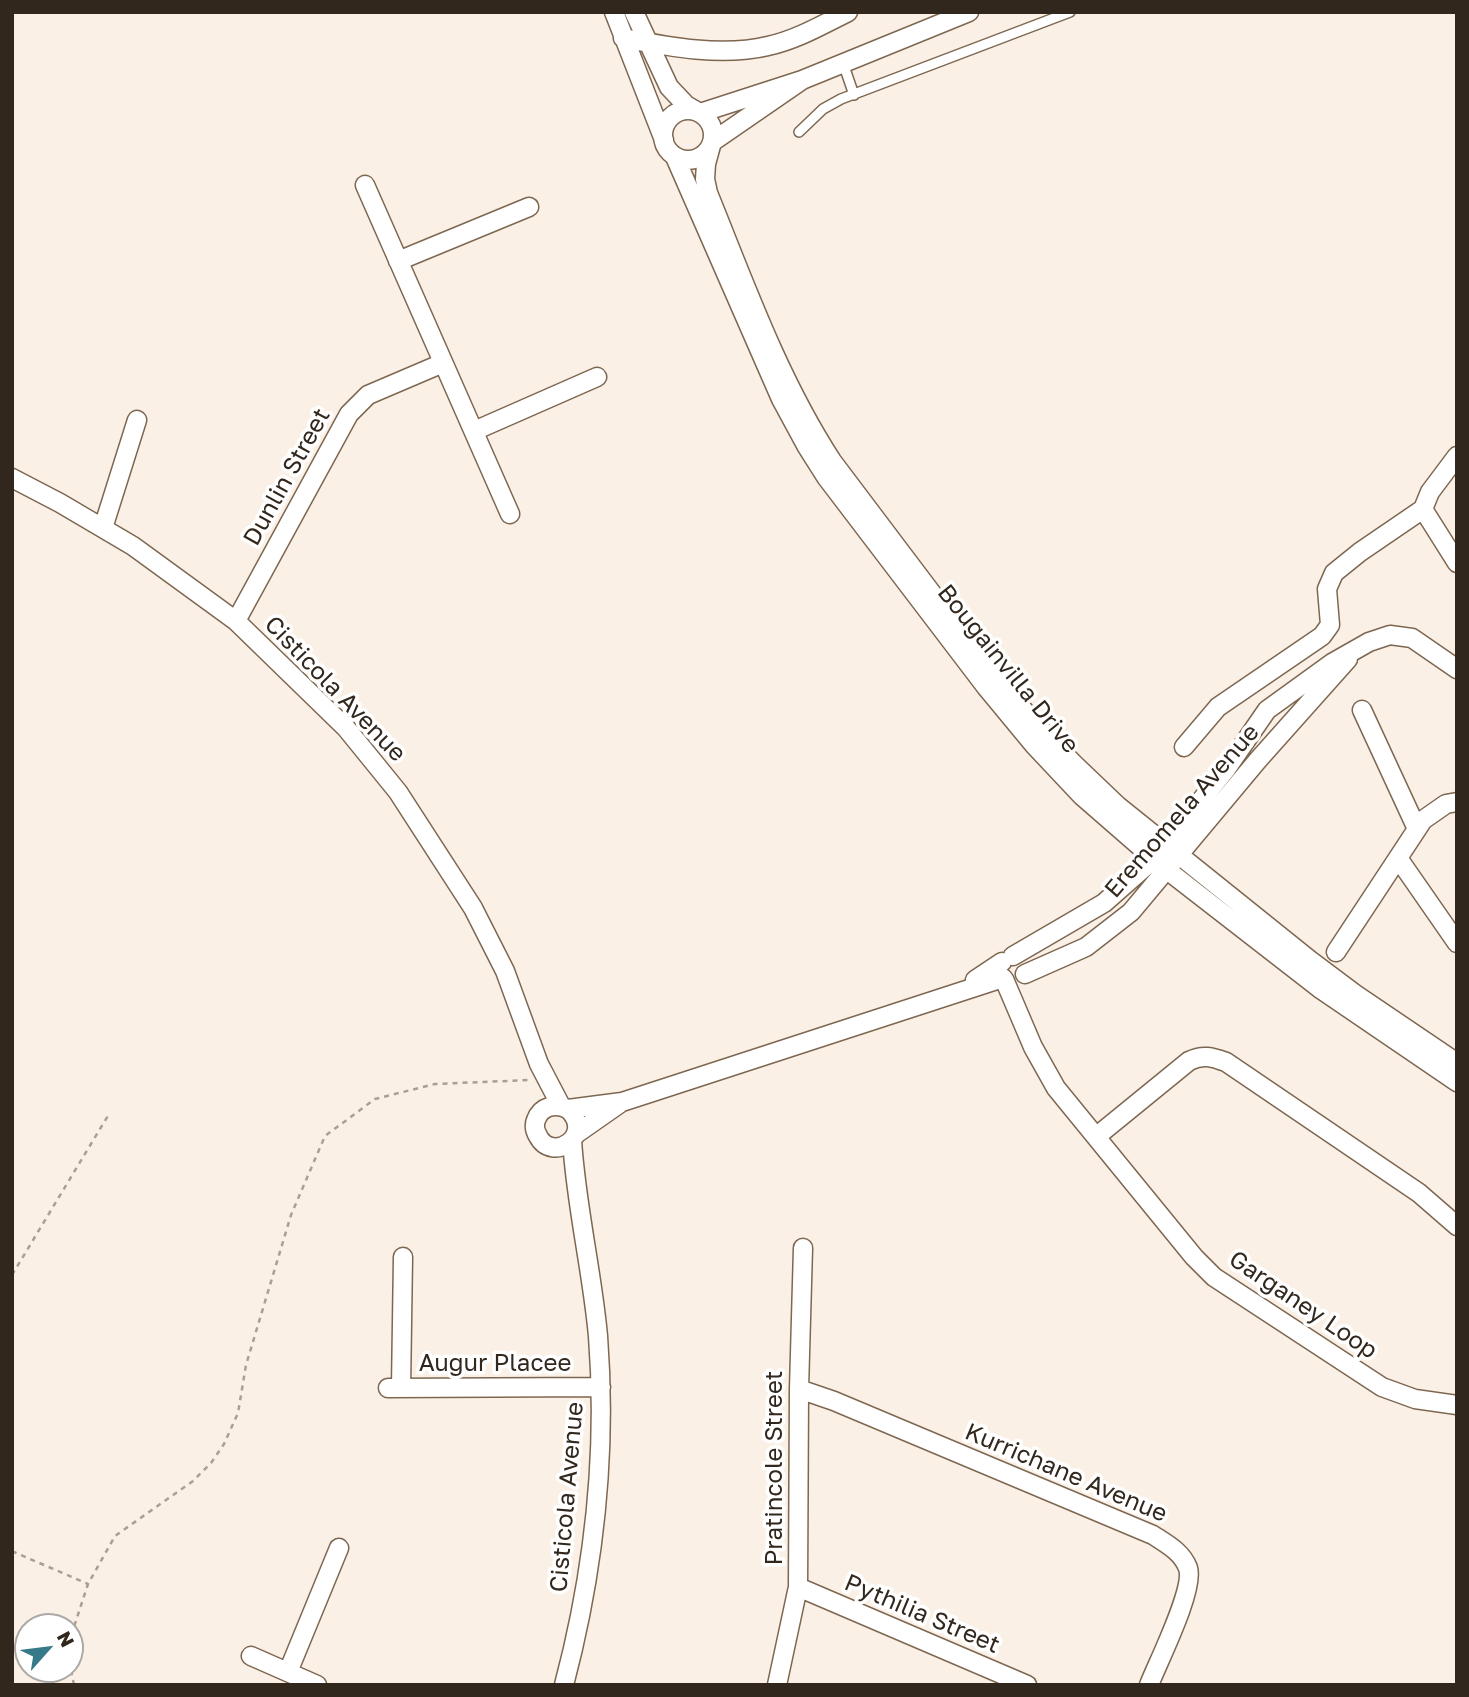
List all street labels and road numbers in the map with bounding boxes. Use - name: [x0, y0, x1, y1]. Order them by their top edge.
- street label: Dunlin Street: [238, 404, 336, 550]
- street label: Bougainvilla Drive: [931, 579, 1085, 759]
- street label: Cisticola Avenue: [258, 610, 412, 768]
- street label: Eremomela Avenue: [1099, 718, 1265, 904]
- street label: Garganey Loop: [1223, 1245, 1383, 1365]
- street label: Augur Placee: [419, 1349, 571, 1377]
- street label: Pratincole Street: [760, 1371, 788, 1565]
- street label: Cisticola Avenue: [544, 1401, 590, 1593]
- street label: Kurrichane Avenue: [961, 1417, 1171, 1529]
- street label: Pythilia Street: [840, 1568, 1004, 1660]

